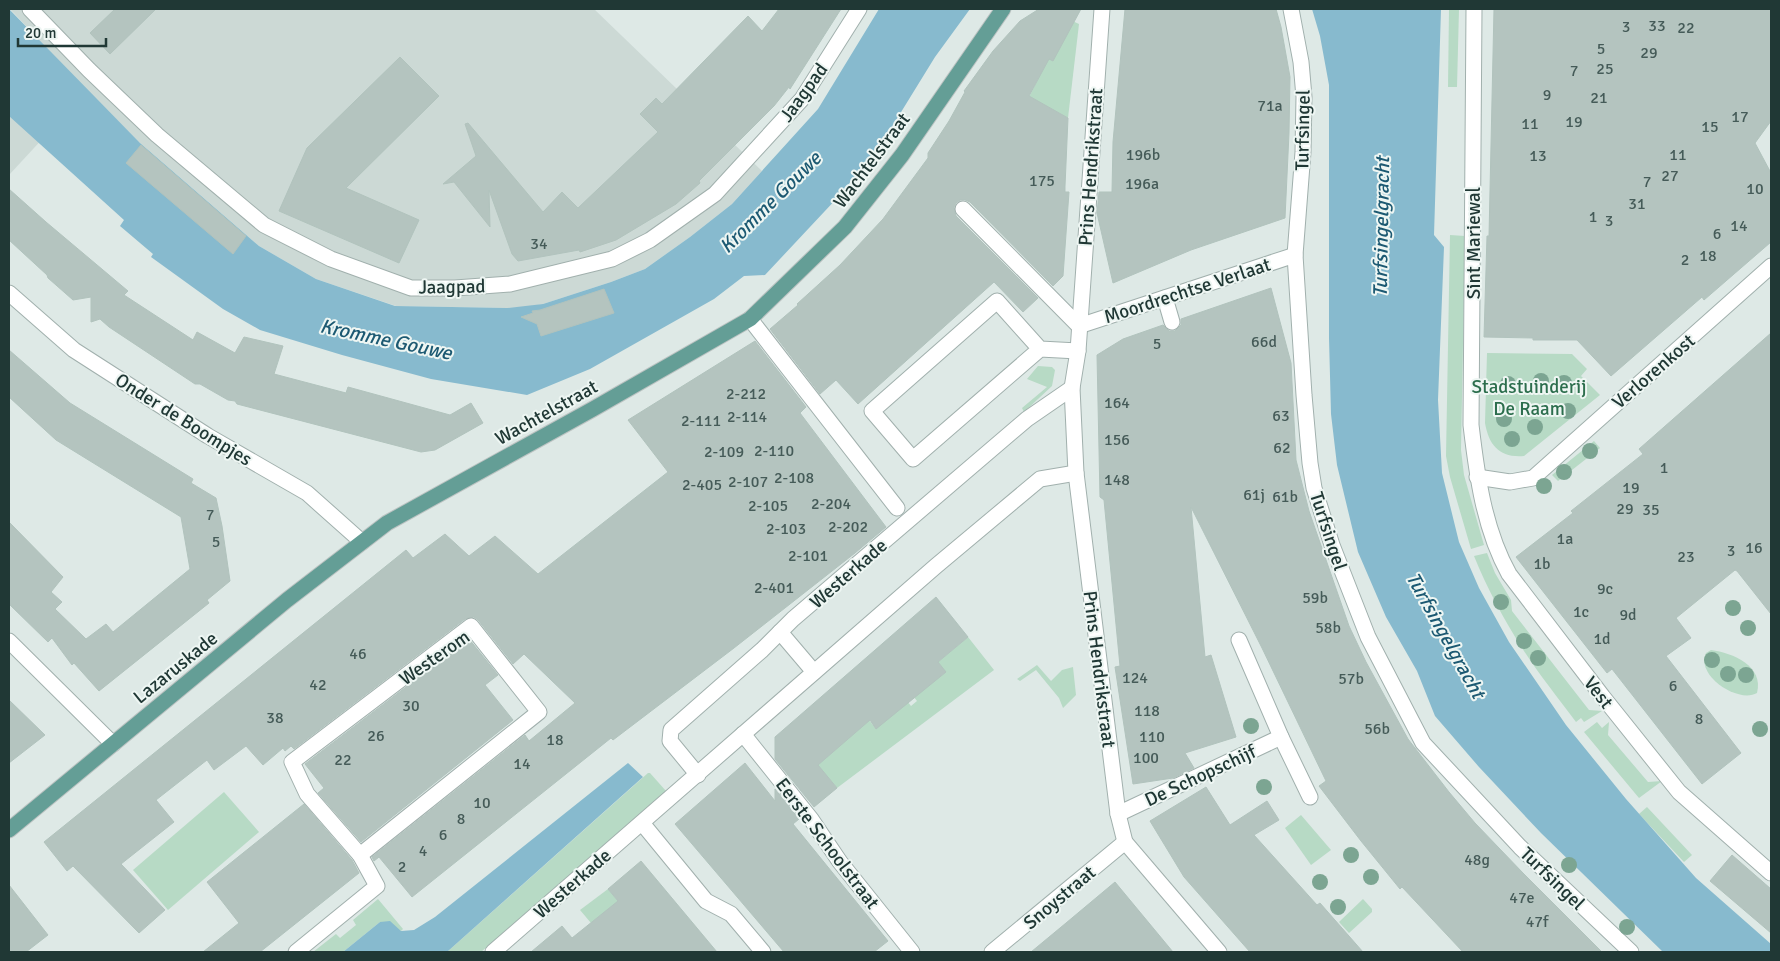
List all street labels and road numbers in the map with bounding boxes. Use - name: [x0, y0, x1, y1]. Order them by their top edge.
- street label: Jaagpad: [774, 58, 833, 127]
- street label: Prins Hendrikstraat: [1074, 87, 1109, 247]
- street label: Turfsingel: [1290, 89, 1316, 171]
- street label: Wachtelstraat: [828, 108, 916, 213]
- street label: Sint Mariewal: [1462, 187, 1486, 299]
- street label: Moordrechtse Verlaat: [1101, 253, 1274, 329]
- street label: Jaagpad: [418, 274, 486, 300]
- street label: Verlorenkost: [1607, 329, 1700, 414]
- street label: Onder de Boompjes: [111, 368, 256, 472]
- street label: Wachtelstraat: [491, 375, 602, 451]
- street label: Turfsingel: [1304, 489, 1352, 574]
- street label: Westerkade: [805, 534, 892, 614]
- street label: Prins Hendrikstraat: [1077, 589, 1121, 749]
- street label: Westerom: [395, 625, 475, 691]
- street label: Lazaruskade: [129, 626, 223, 709]
- street label: Vest: [1578, 672, 1618, 714]
- street label: De Schopschijf: [1141, 739, 1261, 812]
- street label: Eerste Schoolstraat: [770, 773, 885, 914]
- street label: Turfsingel: [1515, 842, 1590, 916]
- street label: Westerkade: [529, 844, 616, 924]
- street label: Snoystraat: [1019, 860, 1101, 935]

